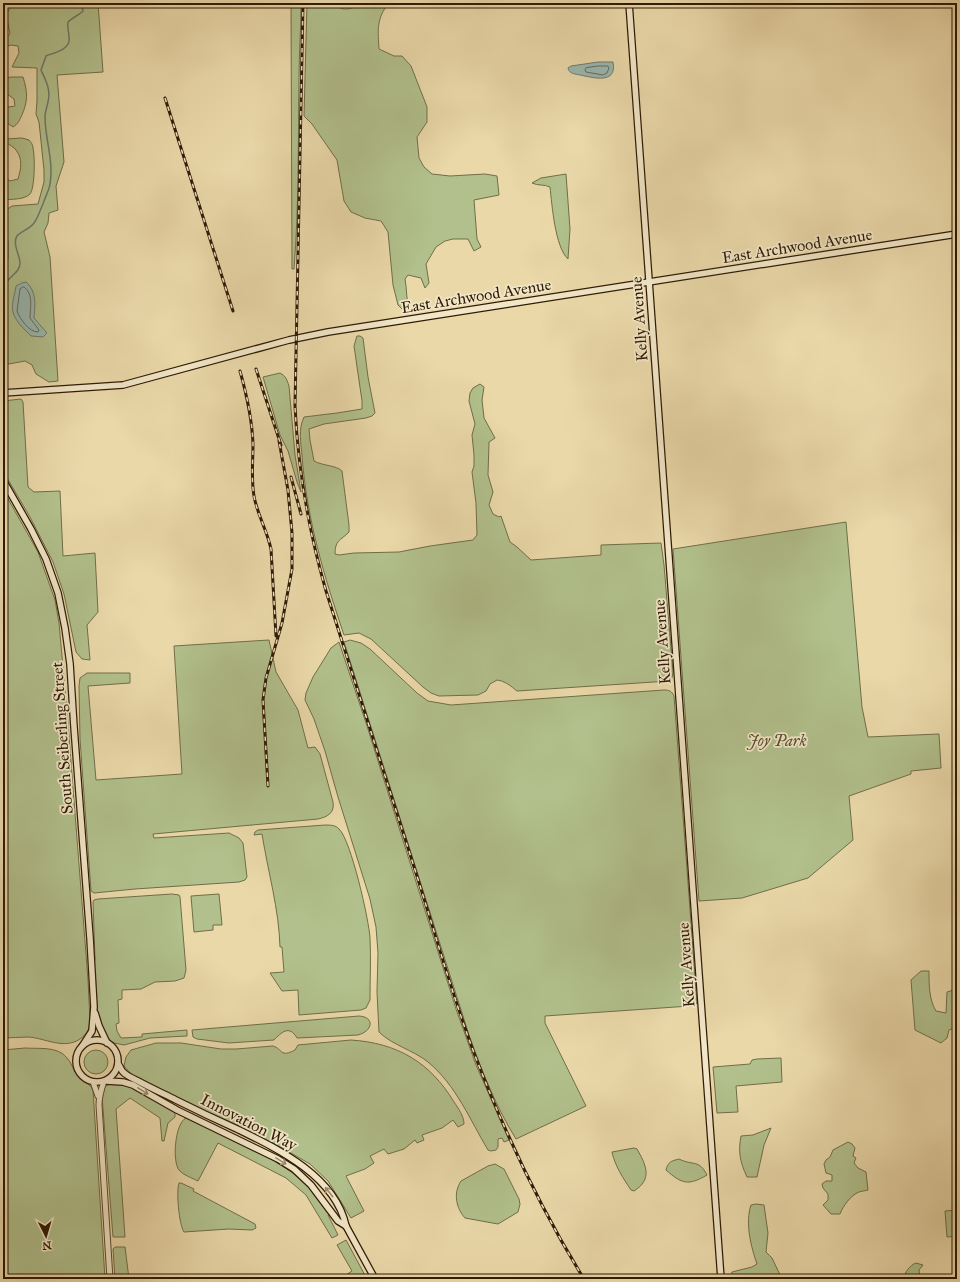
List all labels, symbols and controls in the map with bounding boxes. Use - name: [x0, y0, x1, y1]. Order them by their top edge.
- street label: East Archwood Avenue: [721, 225, 874, 267]
- street label: East Archwood Avenue: [400, 275, 553, 317]
- street label: Kelly Avenue: [627, 275, 651, 362]
- street label: Kelly Avenue: [650, 598, 674, 685]
- street label: South Seiberling Street: [47, 661, 78, 815]
- park label: Joy Park: [746, 731, 807, 750]
- street label: Kelly Avenue: [674, 921, 698, 1008]
- one-way arrow: [137, 1087, 149, 1095]
- street label: Innovation Way: [198, 1090, 301, 1155]
- one-way arrow: [275, 1157, 286, 1165]
- one-way arrow: [324, 1186, 333, 1197]
- north arrow: [26, 1216, 66, 1256]
- text: N: [41, 1239, 52, 1252]

